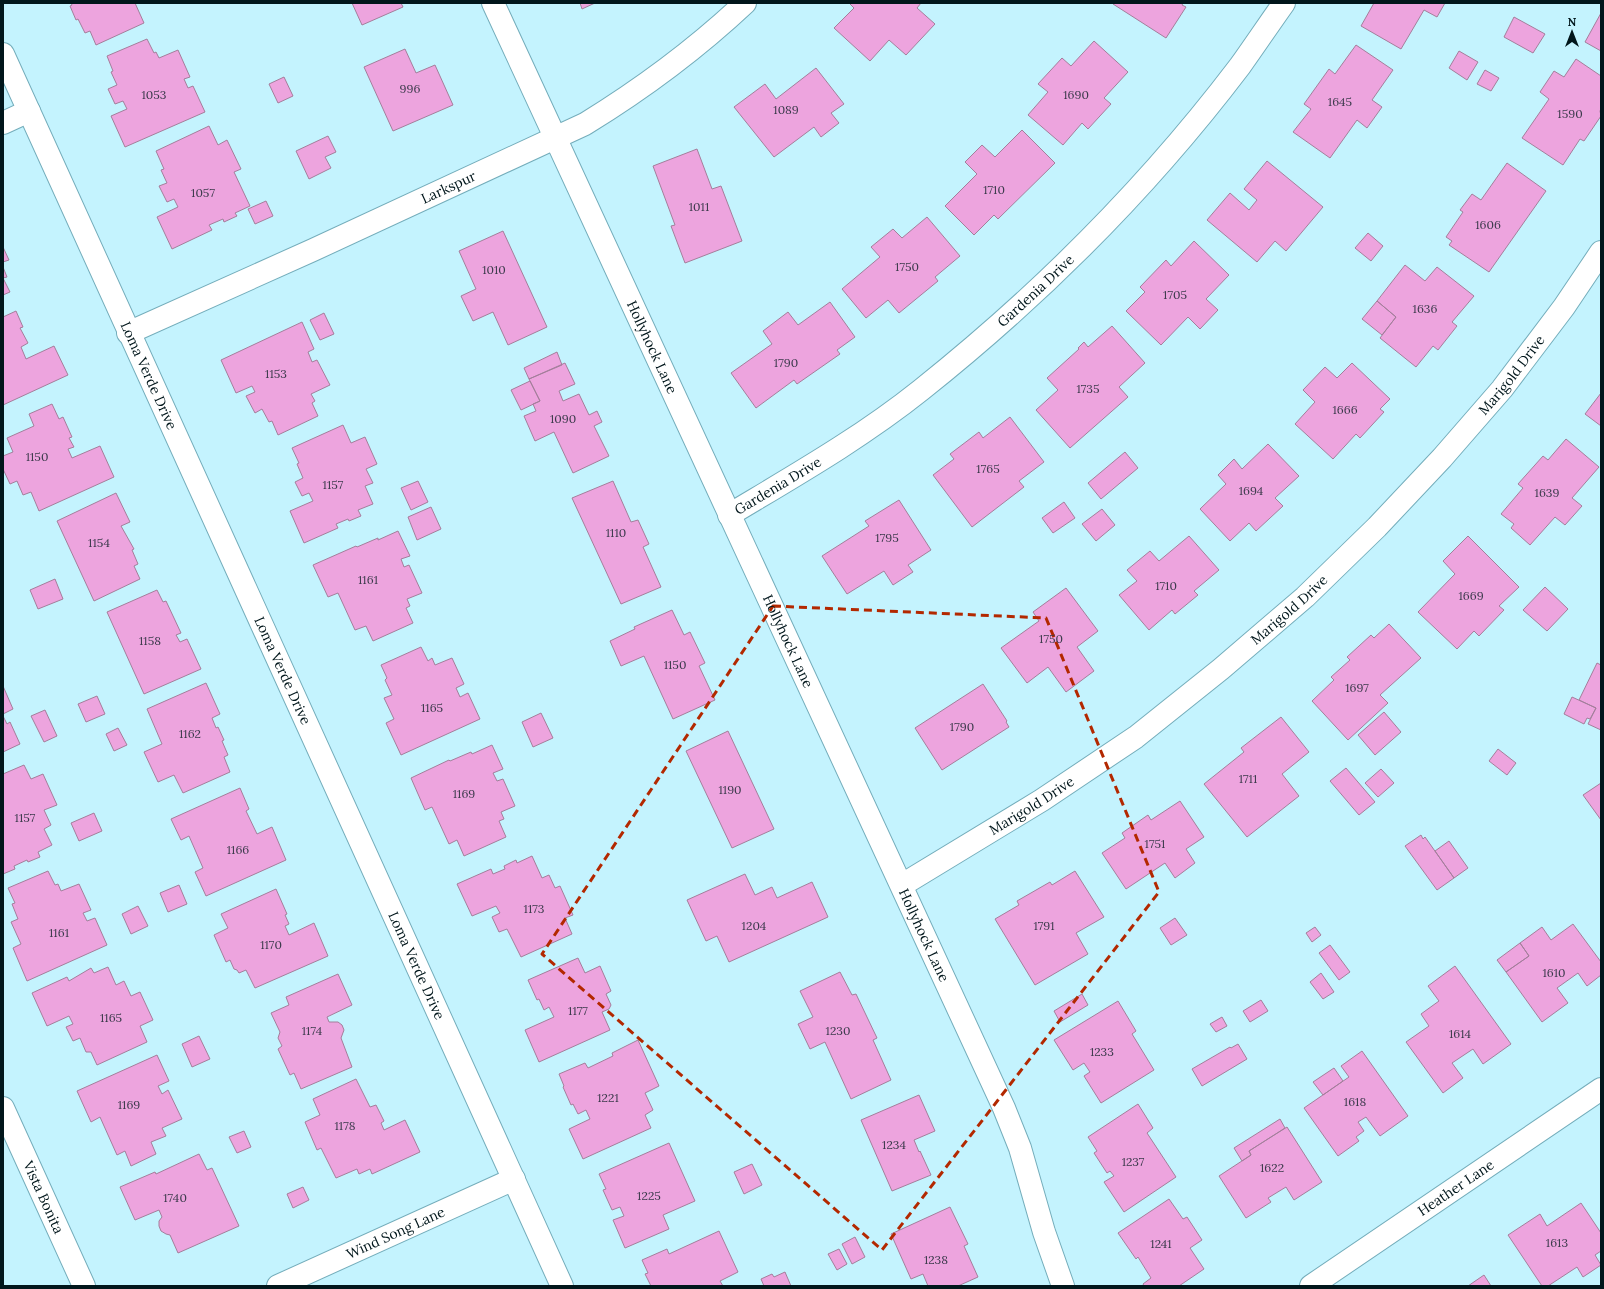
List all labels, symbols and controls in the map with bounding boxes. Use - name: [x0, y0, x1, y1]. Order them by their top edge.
- north arrow: [1552, 12, 1592, 52]
- text: N: [1568, 15, 1577, 29]
- house number: 996: [400, 81, 420, 96]
- house number: 1053: [141, 87, 167, 102]
- house number: 1690: [1063, 87, 1089, 102]
- house number: 1645: [1328, 94, 1352, 109]
- house number: 1089: [773, 102, 799, 117]
- house number: 1590: [1557, 106, 1583, 121]
- street label: Larkspur: [418, 167, 479, 208]
- house number: 1710: [983, 182, 1005, 197]
- house number: 1057: [191, 185, 215, 200]
- house number: 1011: [689, 199, 709, 214]
- house number: 1606: [1475, 217, 1501, 232]
- street label: Gardenia Drive: [994, 250, 1078, 331]
- house number: 1750: [895, 259, 919, 274]
- house number: 1010: [482, 262, 506, 277]
- house number: 1705: [1163, 287, 1187, 302]
- street label: Hollyhock Lane: [623, 298, 682, 397]
- house number: 1636: [1413, 301, 1438, 316]
- street label: Loma Verde Drive: [117, 319, 181, 433]
- street label: Marigold Drive: [1475, 331, 1549, 419]
- house number: 1790: [774, 355, 798, 370]
- house number: 1153: [265, 366, 287, 381]
- house number: 1735: [1076, 381, 1100, 396]
- house number: 1666: [1332, 402, 1358, 417]
- house number: 1090: [550, 411, 576, 426]
- house number: 1150: [26, 449, 48, 464]
- street label: Gardenia Drive: [731, 452, 825, 519]
- house number: 1765: [976, 461, 1000, 476]
- house number: 1157: [323, 477, 344, 492]
- house number: 1694: [1239, 483, 1264, 498]
- house number: 1639: [1535, 485, 1560, 500]
- house number: 1110: [606, 525, 626, 540]
- house number: 1795: [875, 530, 899, 545]
- house number: 1154: [88, 535, 110, 550]
- street label: Marigold Drive: [1247, 571, 1332, 649]
- house number: 1161: [358, 572, 378, 587]
- house number: 1710: [1155, 578, 1177, 593]
- house number: 1669: [1458, 588, 1484, 603]
- street label: Hollyhock Lane: [759, 592, 818, 691]
- street label: Loma Verde Drive: [250, 614, 315, 728]
- house number: 1750: [1039, 631, 1063, 646]
- house number: 1158: [139, 633, 161, 648]
- house number: 1150: [664, 657, 686, 672]
- house number: 1697: [1345, 680, 1369, 695]
- house number: 1165: [421, 700, 443, 715]
- house number: 1790: [950, 719, 974, 734]
- house number: 1162: [179, 726, 201, 741]
- house number: 1711: [1239, 771, 1257, 786]
- street label: Marigold Drive: [986, 772, 1078, 839]
- house number: 1190: [718, 782, 742, 797]
- house number: 1169: [453, 786, 475, 801]
- house number: 1157: [15, 810, 36, 825]
- house number: 1751: [1145, 836, 1165, 851]
- house number: 1166: [227, 842, 249, 857]
- street label: Hollyhock Lane: [895, 886, 954, 985]
- house number: 1173: [524, 901, 545, 916]
- street label: Loma Verde Drive: [384, 909, 449, 1023]
- house number: 1204: [742, 918, 767, 933]
- house number: 1791: [1033, 918, 1055, 933]
- house number: 1161: [49, 925, 69, 940]
- house number: 1170: [260, 937, 282, 952]
- house number: 1610: [1542, 965, 1566, 980]
- house number: 1177: [568, 1003, 588, 1018]
- house number: 1165: [100, 1010, 122, 1025]
- house number: 1174: [302, 1023, 323, 1038]
- house number: 1230: [826, 1023, 850, 1038]
- house number: 1614: [1449, 1026, 1472, 1041]
- house number: 1233: [1090, 1044, 1114, 1059]
- house number: 1221: [597, 1090, 619, 1105]
- house number: 1618: [1344, 1094, 1366, 1109]
- house number: 1169: [118, 1097, 140, 1112]
- house number: 1178: [334, 1118, 356, 1133]
- house number: 1234: [882, 1137, 906, 1152]
- house number: 1237: [1122, 1154, 1145, 1169]
- street label: Heather Lane: [1414, 1155, 1498, 1220]
- street label: Vista Bonita: [19, 1157, 68, 1236]
- house number: 1622: [1260, 1160, 1284, 1175]
- house number: 1225: [637, 1188, 661, 1203]
- house number: 1740: [163, 1190, 187, 1205]
- street label: Wind Song Lane: [343, 1202, 448, 1263]
- house number: 1613: [1546, 1235, 1568, 1250]
- house number: 1241: [1150, 1236, 1172, 1251]
- house number: 1238: [924, 1252, 948, 1267]

